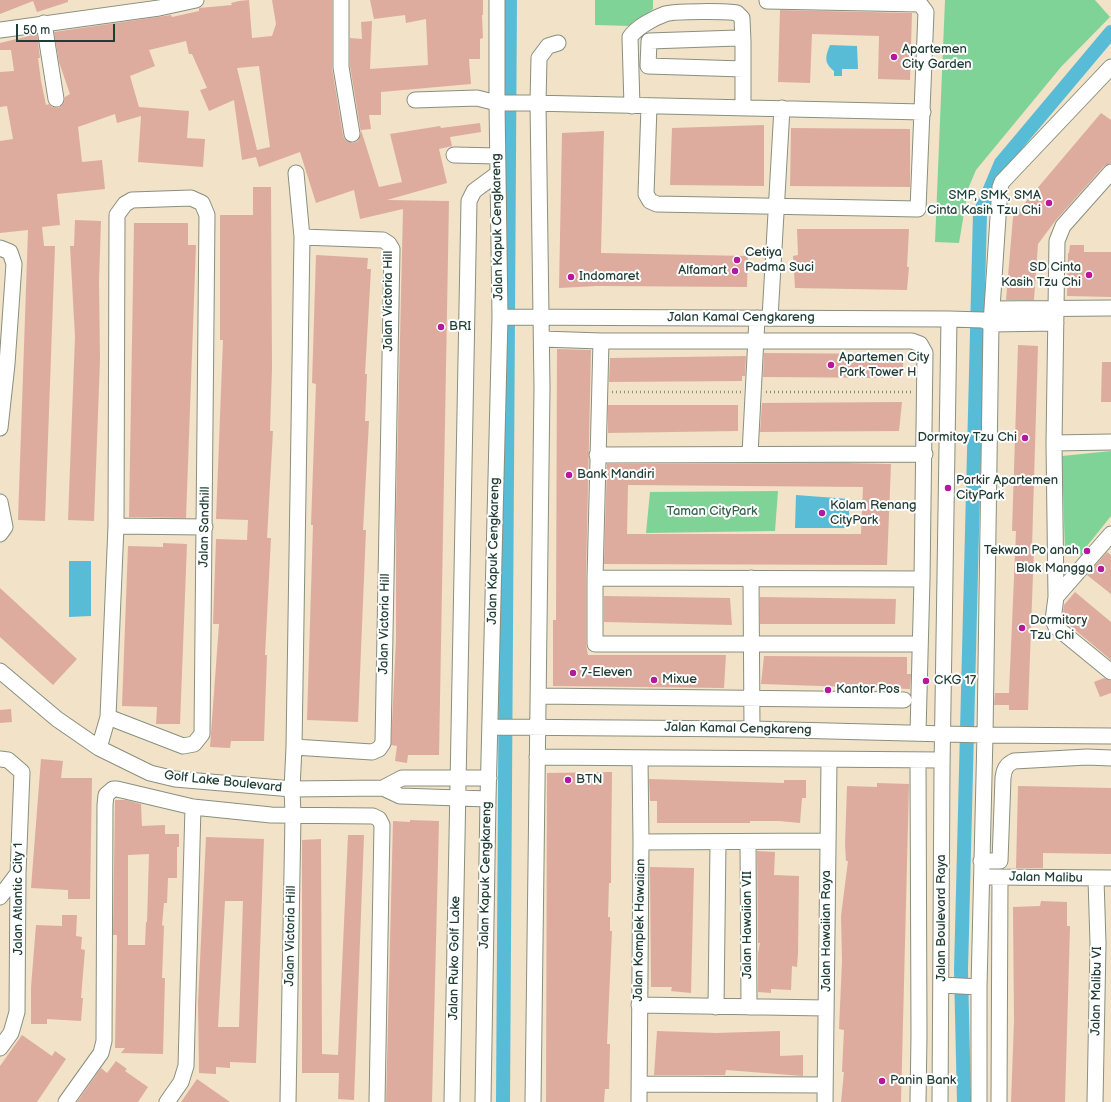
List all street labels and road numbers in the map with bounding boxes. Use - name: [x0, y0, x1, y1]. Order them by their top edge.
- street label: Jalan Kapuk Cengkareng: [489, 153, 507, 301]
- street label: Jalan Victoria Hill: [381, 251, 397, 351]
- street label: Jalan Kamal Cengkareng: [667, 310, 815, 326]
- street label: Jalan Kapuk Cengkareng: [485, 477, 503, 625]
- street label: Jalan Sandhill: [196, 486, 214, 568]
- street label: Jalan Victoria Hill: [376, 573, 394, 675]
- street label: Jalan Kamal Cengkareng: [664, 720, 812, 738]
- street label: Golf Lake Boulevard: [163, 768, 283, 796]
- street label: Jalan Kapuk Cengkareng: [477, 801, 495, 949]
- street label: Jalan Atlantic City 1: [11, 843, 27, 955]
- street label: Jalan Boulevard Raya: [934, 854, 950, 982]
- street label: Jalan Komplek Hawaiian: [631, 858, 649, 1002]
- street label: Jalan Hawaiian Raya: [819, 870, 835, 992]
- street label: Jalan Malibu: [1009, 870, 1083, 886]
- street label: Jalan Hawaiian VII: [740, 871, 756, 979]
- street label: Jalan Victoria Hill: [282, 885, 300, 987]
- street label: Jalan Ruko Golf Lake: [446, 896, 464, 1020]
- street label: Jalan Malibu VI: [1088, 946, 1106, 1036]

